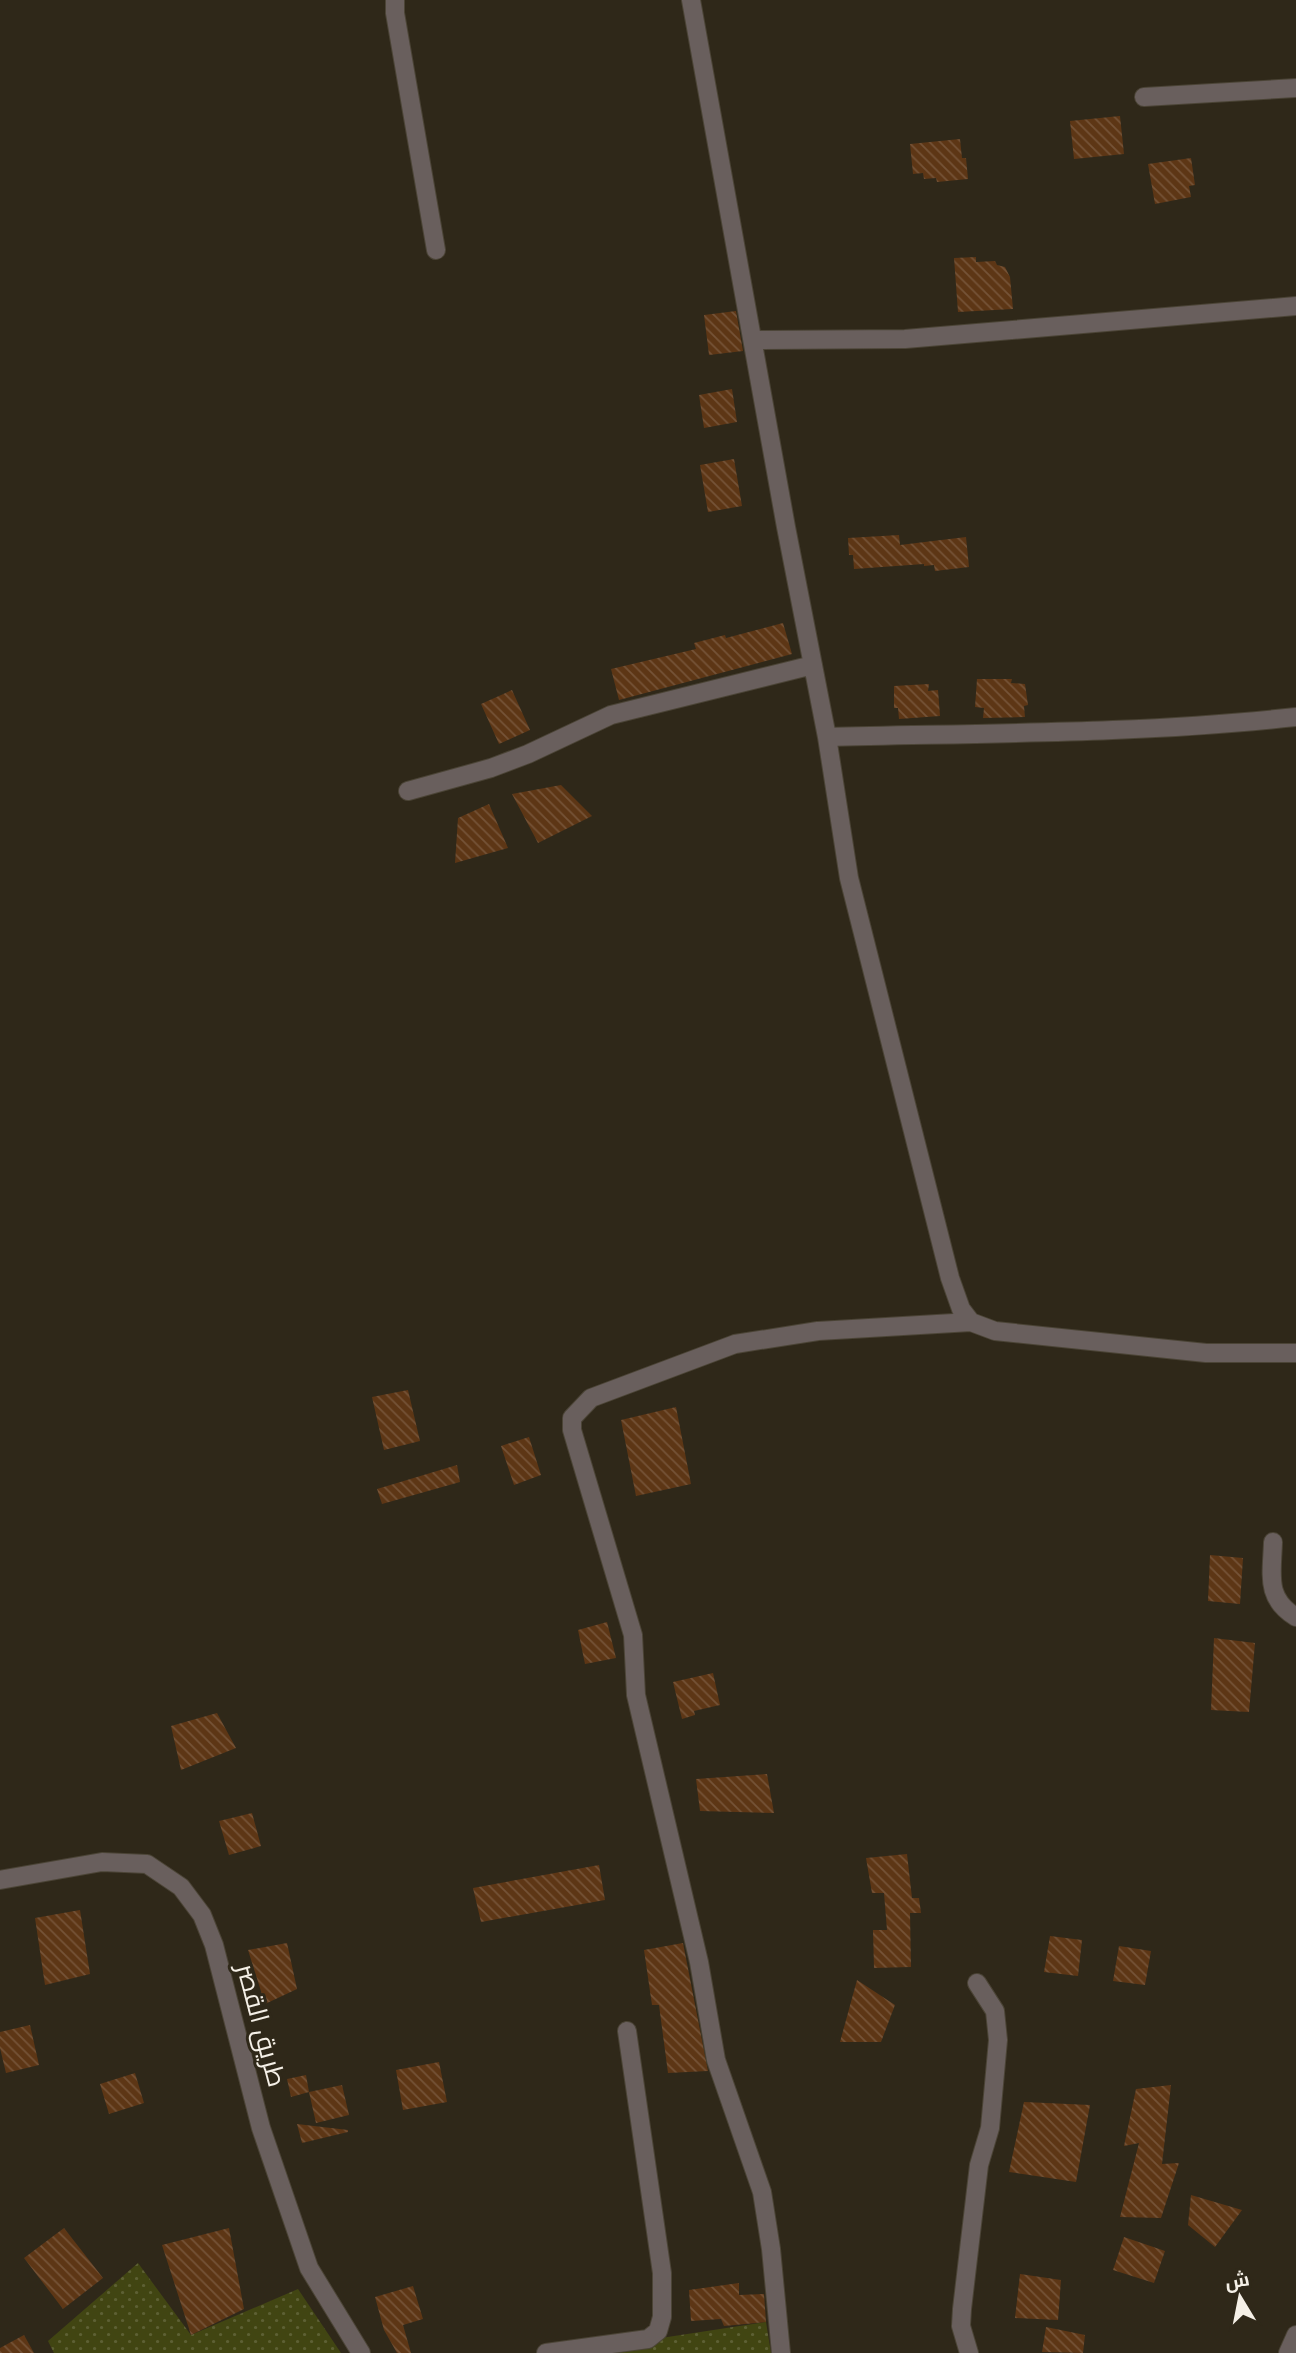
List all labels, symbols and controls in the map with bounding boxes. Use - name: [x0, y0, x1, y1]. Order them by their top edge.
- street label: طريق القصر: [229, 1958, 294, 2090]
- north arrow: [1205, 2262, 1275, 2332]
- text: ش: [1223, 2266, 1251, 2294]

